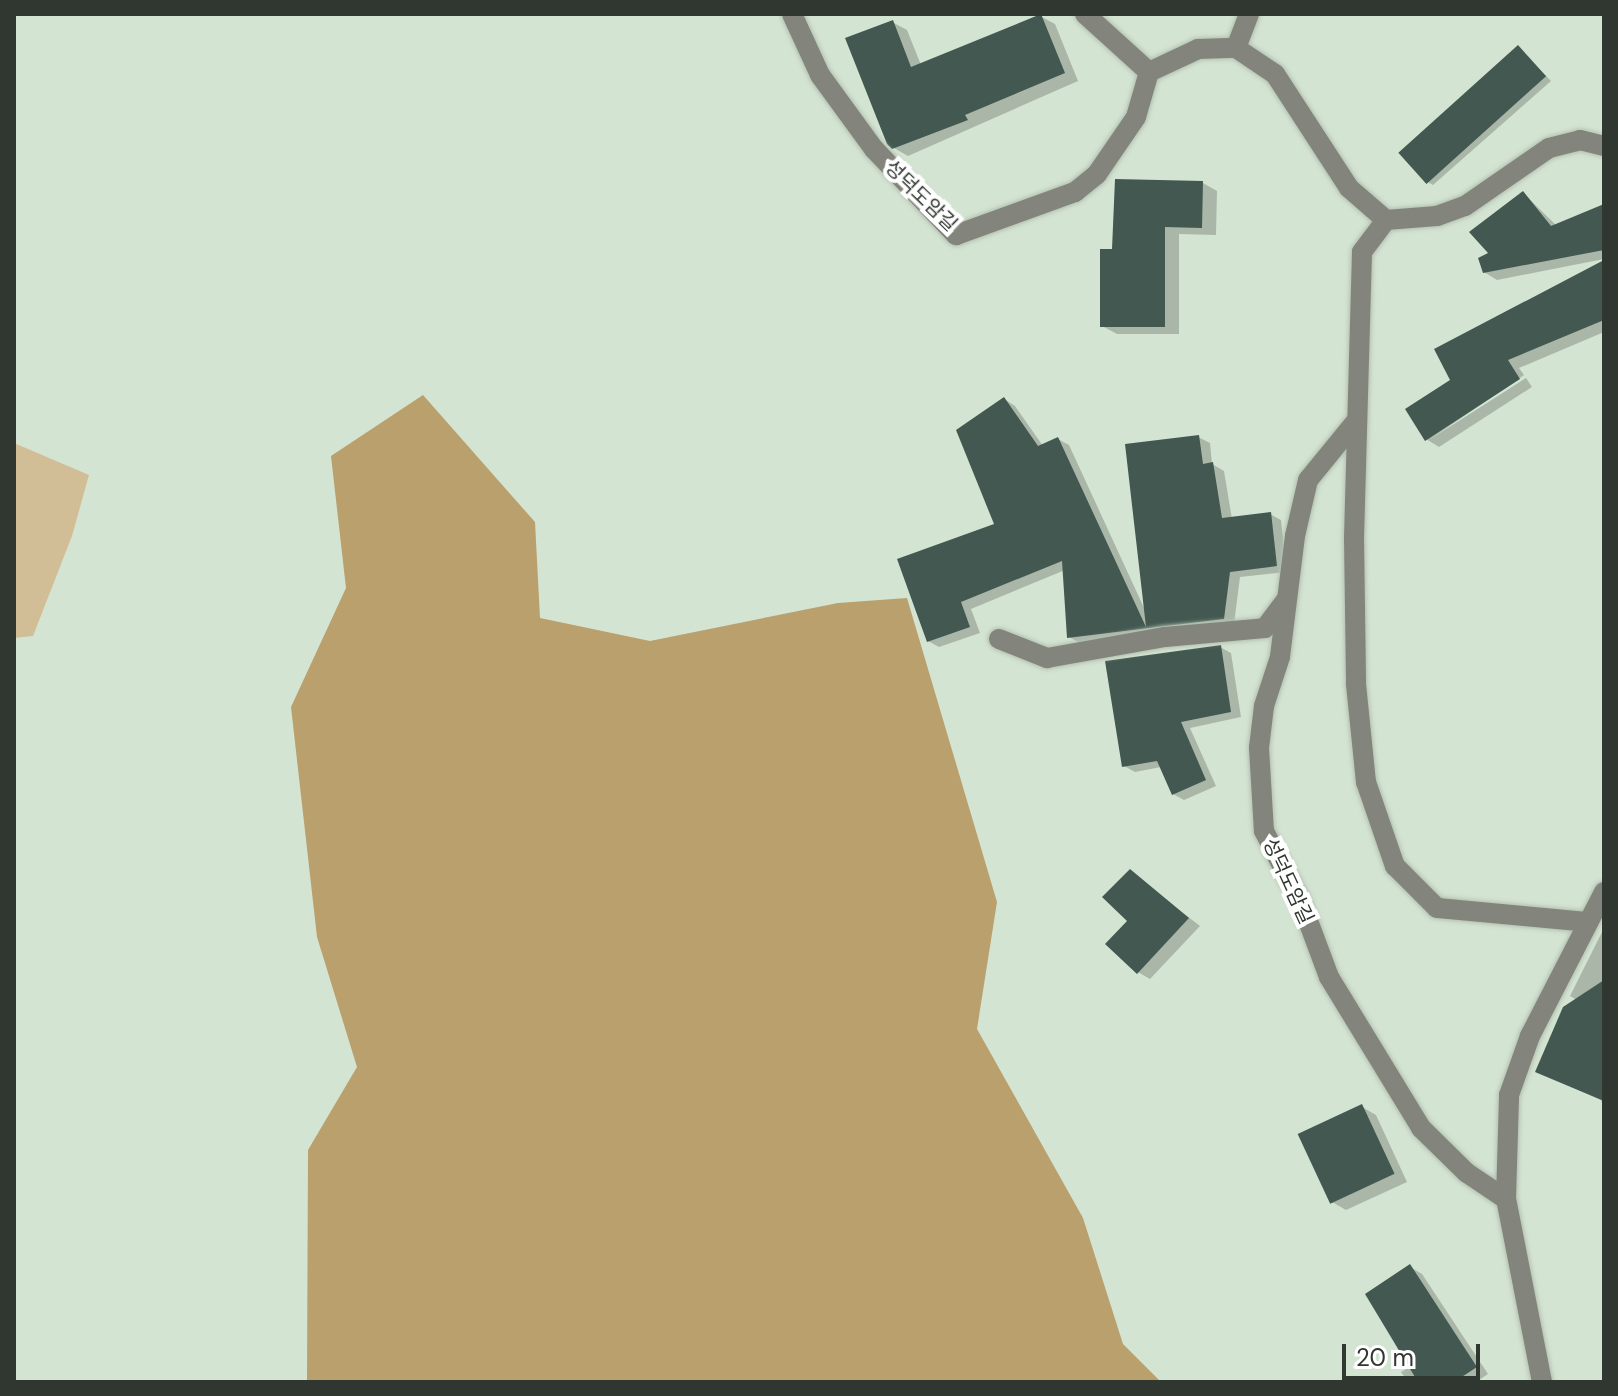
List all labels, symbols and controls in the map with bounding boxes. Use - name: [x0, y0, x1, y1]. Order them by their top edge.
- street label: 성덕도암길: [880, 155, 962, 237]
- street label: 성덕도암길: [1258, 834, 1318, 928]
- scale bar: [1346, 1328, 1484, 1378]
- text: 20 m: [1356, 1342, 1414, 1373]

